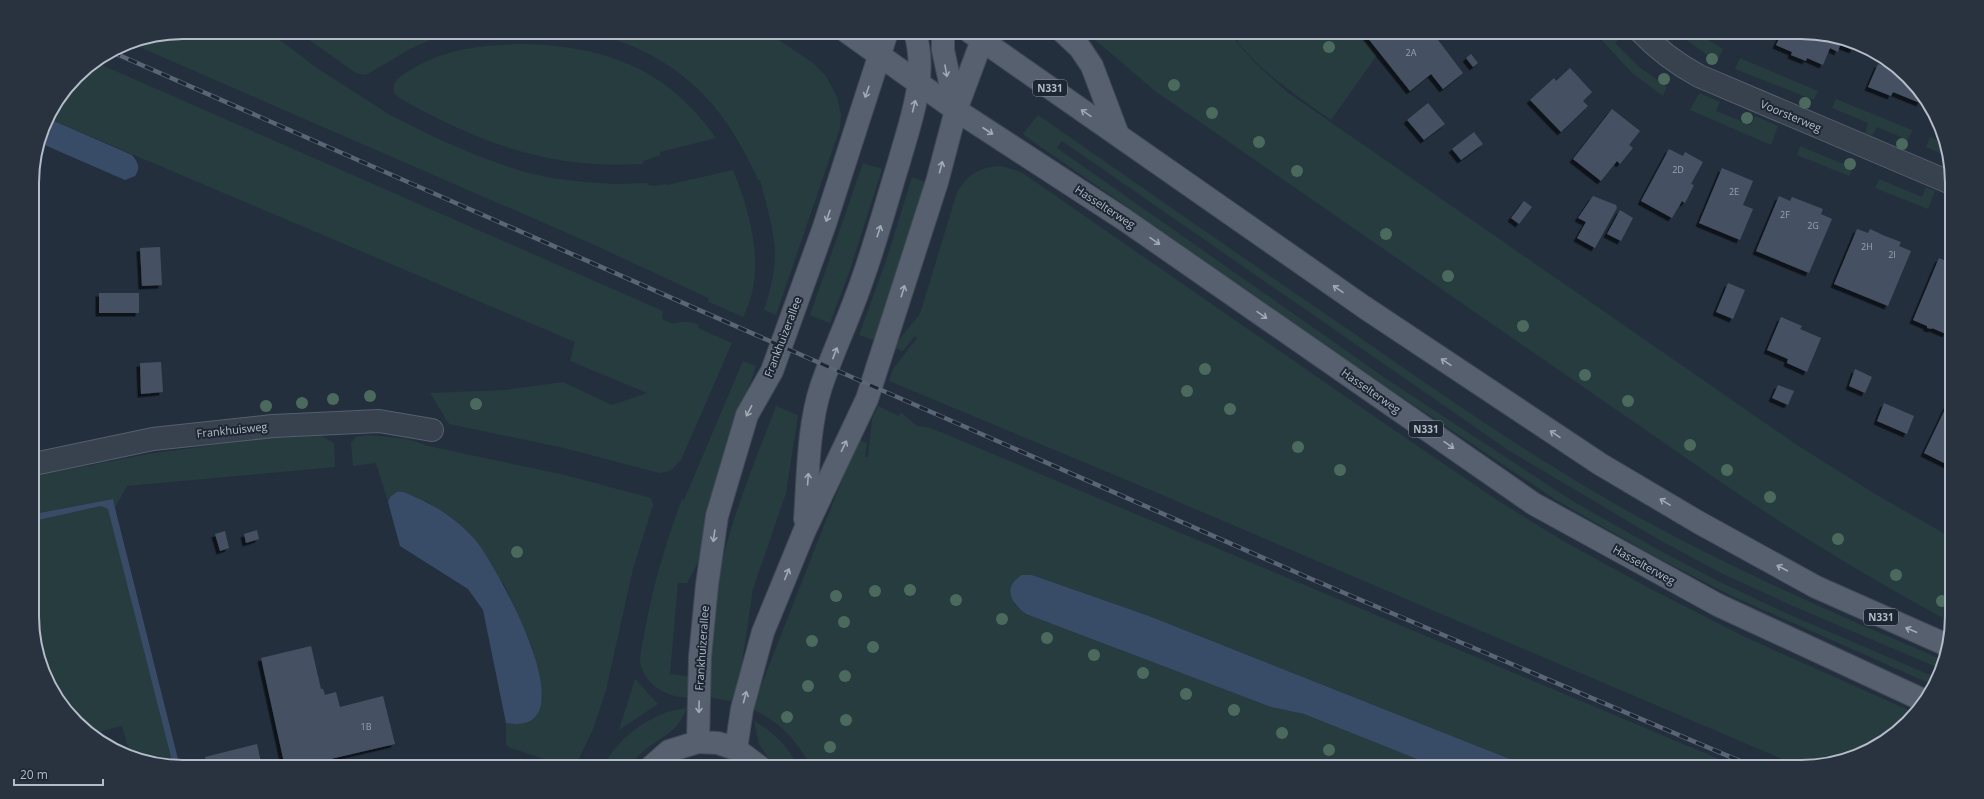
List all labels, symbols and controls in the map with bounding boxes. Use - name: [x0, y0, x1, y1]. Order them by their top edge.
- house number: 2A: [1406, 46, 1417, 59]
- one-way arrow: [943, 64, 951, 77]
- road number: N331: [1033, 80, 1067, 96]
- one-way arrow: [863, 86, 871, 98]
- street label: Voorsterweg: [1758, 96, 1824, 135]
- one-way arrow: [911, 100, 919, 113]
- one-way arrow: [1080, 109, 1091, 117]
- one-way arrow: [982, 127, 993, 135]
- one-way arrow: [938, 160, 945, 173]
- house number: 2D: [1672, 163, 1684, 176]
- street label: Hasselterweg: [1072, 182, 1138, 232]
- house number: 2E: [1729, 185, 1739, 198]
- house number: 2F: [1780, 208, 1790, 221]
- one-way arrow: [823, 209, 831, 221]
- house number: 2G: [1807, 219, 1819, 232]
- one-way arrow: [875, 225, 883, 237]
- one-way arrow: [1150, 237, 1161, 245]
- house number: 2H: [1861, 240, 1873, 253]
- house number: 2I: [1888, 248, 1896, 261]
- one-way arrow: [900, 285, 907, 298]
- one-way arrow: [1333, 285, 1344, 293]
- street label: Frankhuizerallee: [760, 294, 805, 379]
- one-way arrow: [1256, 311, 1267, 319]
- one-way arrow: [831, 348, 839, 360]
- one-way arrow: [1440, 357, 1452, 365]
- street label: Hasselterweg: [1339, 365, 1404, 417]
- one-way arrow: [745, 405, 752, 417]
- street label: Frankhuisweg: [196, 418, 268, 441]
- road number: N331: [1409, 421, 1443, 437]
- one-way arrow: [1549, 429, 1560, 438]
- one-way arrow: [841, 441, 848, 453]
- one-way arrow: [1444, 441, 1455, 449]
- one-way arrow: [804, 473, 811, 486]
- one-way arrow: [1659, 498, 1671, 506]
- one-way arrow: [710, 529, 718, 542]
- street label: Hasselterweg: [1610, 541, 1678, 588]
- one-way arrow: [1776, 564, 1788, 572]
- one-way arrow: [784, 568, 791, 580]
- street label: Frankhuizerallee: [691, 605, 712, 691]
- road number: N331: [1864, 609, 1898, 625]
- one-way arrow: [1906, 626, 1918, 633]
- one-way arrow: [742, 690, 750, 703]
- one-way arrow: [695, 700, 702, 713]
- house number: 1B: [361, 720, 372, 733]
- scale bar: [14, 761, 103, 787]
- text: 20 m: [20, 766, 48, 783]

